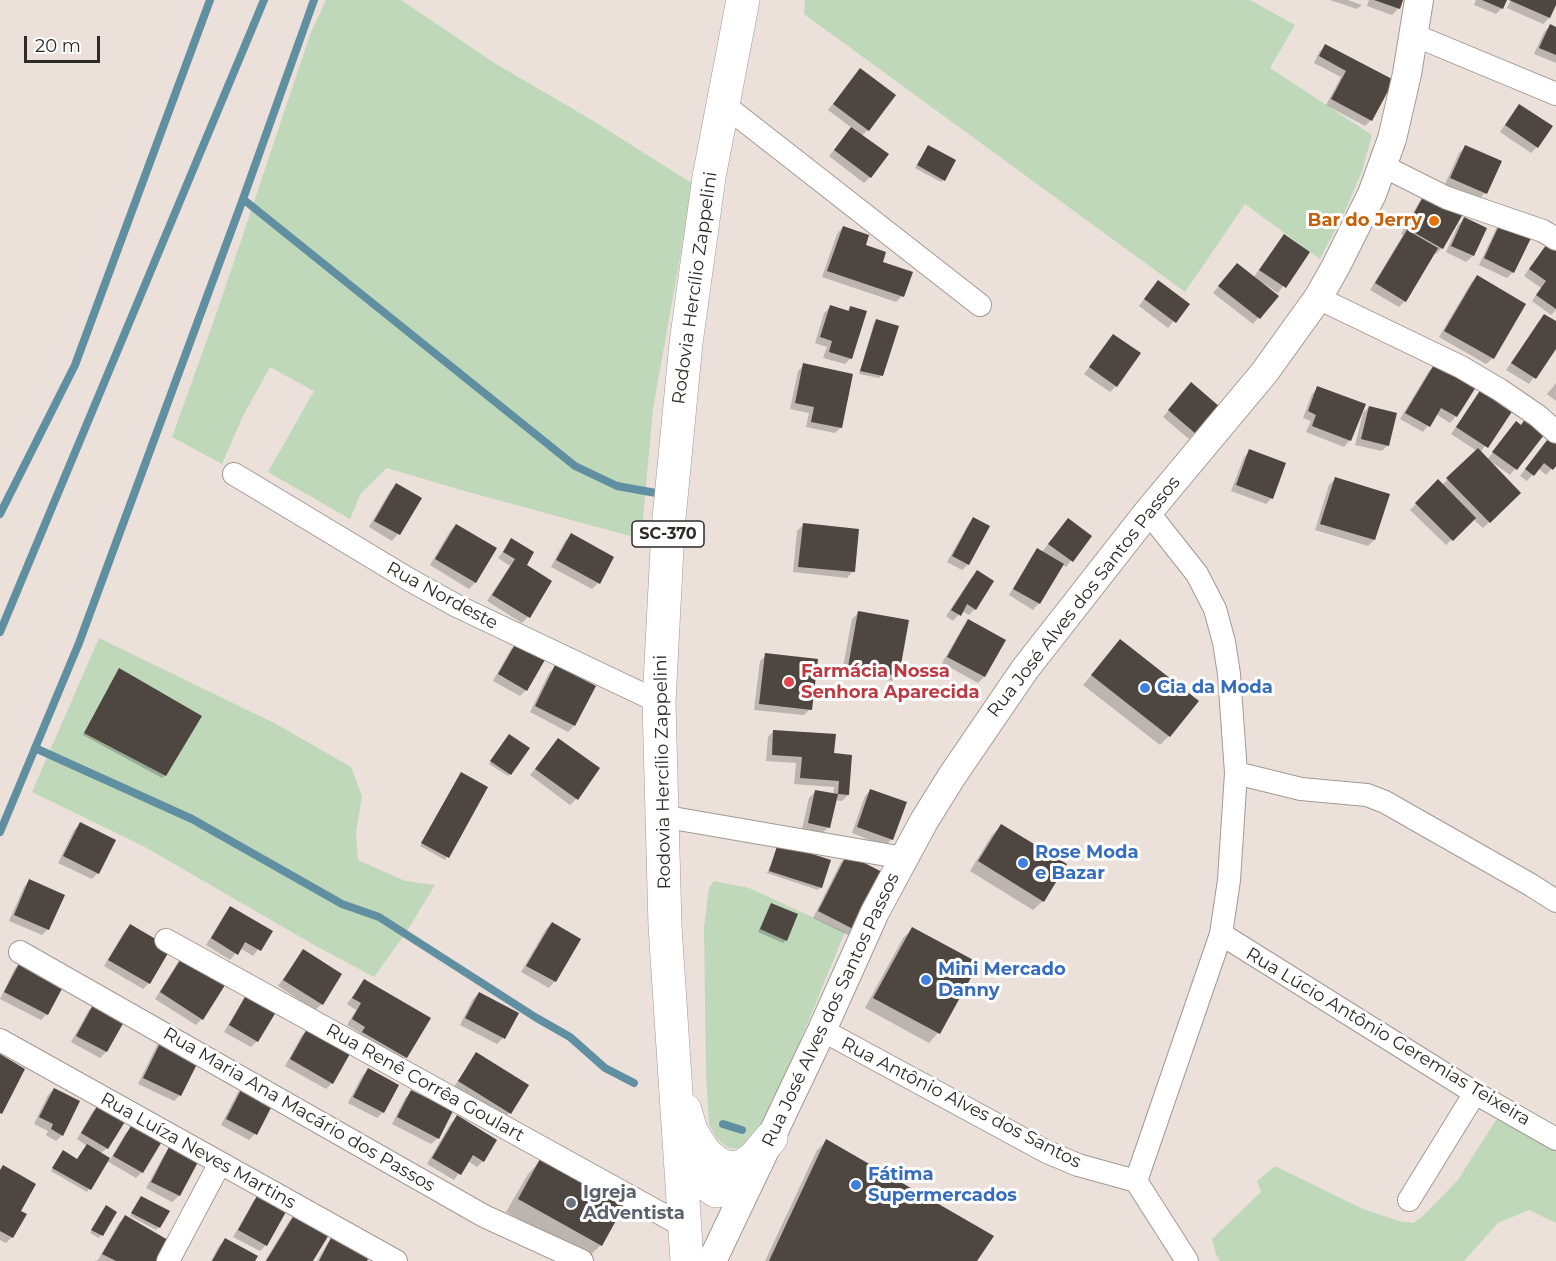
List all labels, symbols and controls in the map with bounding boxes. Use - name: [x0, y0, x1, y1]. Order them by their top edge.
- scale bar: [27, 24, 104, 62]
- text: 20 m: [35, 35, 81, 57]
- street label: Rodovia Hercílio Zappelini: [668, 170, 722, 406]
- place label: Bar do Jerry: [1308, 210, 1422, 232]
- marker: Bar do Jerry: [1427, 214, 1441, 228]
- street label: Rua José Alves dos Santos Passos: [983, 472, 1185, 722]
- road number: SC-370: [632, 521, 704, 547]
- street label: Rua Nordeste: [383, 558, 501, 634]
- street label: Rodovia Hercílio Zappelini: [650, 654, 676, 890]
- place label: Farmácia Nossa Senhora Aparecida: [801, 661, 979, 704]
- marker: Farmácia Nossa Senhora Aparecida: [782, 675, 796, 689]
- place label: Cia da Moda: [1157, 677, 1273, 699]
- marker: Cia da Moda: [1138, 681, 1152, 695]
- place label: Rose Moda e Bazar: [1035, 842, 1139, 884]
- marker: Rose Moda e Bazar: [1016, 856, 1030, 870]
- street label: Rua José Alves dos Santos Passos: [758, 869, 904, 1151]
- street label: Rua Lúcio Antônio Geremias Teixeira: [1242, 943, 1534, 1131]
- place label: Mini Mercado Danny: [938, 959, 1066, 1002]
- marker: Mini Mercado Danny: [919, 973, 933, 987]
- street label: Rua Renê Corrêa Goulart: [322, 1019, 528, 1147]
- street label: Rua Maria Ana Macário dos Passos: [159, 1023, 439, 1197]
- street label: Rua Antônio Alves dos Santos: [837, 1033, 1085, 1173]
- street label: Rua Luíza Neves Martins: [97, 1088, 299, 1214]
- place label: Fátima Supermercados: [868, 1164, 1017, 1206]
- marker: Fátima Supermercados: [849, 1178, 863, 1192]
- place label: Igreja Adventista: [583, 1182, 685, 1224]
- marker: Igreja Adventista: [564, 1196, 578, 1210]

